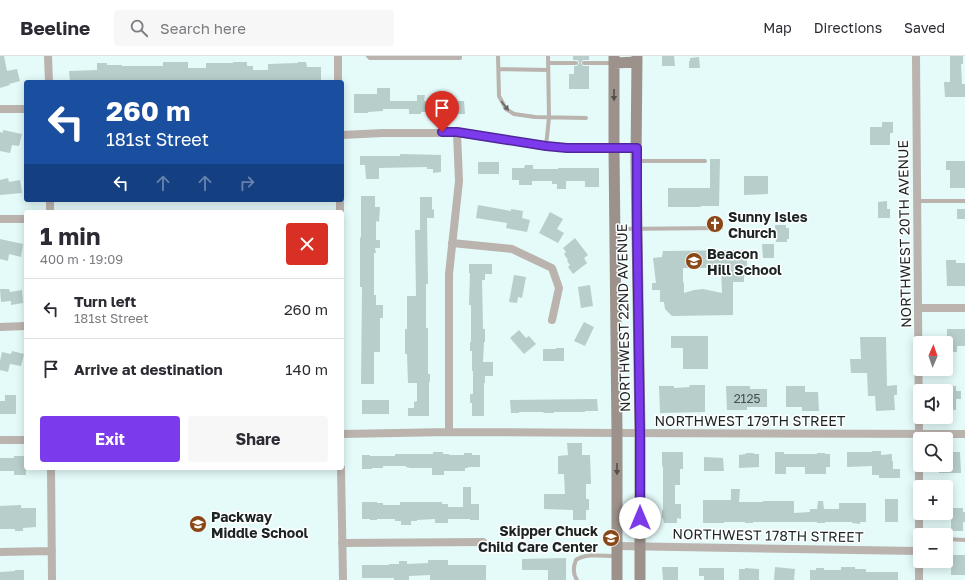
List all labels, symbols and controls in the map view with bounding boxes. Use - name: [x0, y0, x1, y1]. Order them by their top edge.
- search box: [114, 10, 394, 46]
- text: Beeline: [20, 16, 90, 39]
- icon: search: [128, 17, 150, 39]
- text: Search here: [160, 19, 246, 37]
- text: Map: [763, 19, 792, 36]
- text: Directions: [814, 19, 882, 36]
- text: Saved: [904, 19, 945, 36]
- one-way arrow: [611, 89, 617, 102]
- pin: [425, 91, 459, 132]
- text: 260 m: [106, 94, 191, 127]
- icon: left: [40, 96, 92, 148]
- icon: arrive: [431, 97, 453, 119]
- one-way arrow: [501, 100, 509, 111]
- text: 181st Street: [106, 128, 209, 150]
- street label: NORTHWEST 20TH AVENUE: [894, 140, 914, 328]
- icon: left: [110, 172, 132, 194]
- icon: ahead: [152, 172, 174, 194]
- icon: ahead: [194, 172, 216, 194]
- icon: right: [236, 172, 258, 194]
- place label: Sunny Isles Church: [728, 208, 808, 241]
- church icon: Sunny Isles Church: [705, 214, 725, 234]
- text: 1 min: [40, 221, 100, 250]
- button: close: [286, 223, 328, 265]
- street label: NORTHWEST 22ND AVENUE: [613, 224, 633, 412]
- place label: Beacon Hill School: [707, 245, 782, 278]
- text: 400 m · 19:09: [40, 251, 123, 267]
- school or university icon: Beacon Hill School: [684, 251, 704, 271]
- text: Turn left: [74, 292, 136, 310]
- icon: left: [40, 298, 62, 320]
- text: 260 m: [284, 300, 328, 318]
- text: 181st Street: [74, 310, 148, 326]
- north arrow: [913, 336, 953, 376]
- map controls: [913, 336, 953, 568]
- icon: arrive: [40, 358, 62, 380]
- text: Arrive at destination: [74, 360, 223, 378]
- text: 140 m: [285, 360, 328, 378]
- button: sound: [913, 384, 953, 424]
- house number: 2125: [734, 391, 760, 406]
- street label: NORTHWEST 179TH STREET: [654, 412, 846, 429]
- button: Exit: [40, 416, 180, 462]
- button: Share: [188, 416, 328, 462]
- button: search: [913, 432, 953, 472]
- one-way arrow: [614, 463, 620, 476]
- button: +: [913, 480, 953, 520]
- position arrow: [619, 497, 661, 539]
- place label: Packway Middle School: [211, 508, 309, 541]
- school or university icon: Packway Middle School: [188, 514, 208, 534]
- place label: Skipper Chuck Child Care Center: [478, 522, 599, 555]
- street label: NORTHWEST 178TH STREET: [672, 525, 864, 545]
- school or university icon: Skipper Chuck Child Care Center: [601, 528, 621, 548]
- button: −: [913, 528, 953, 568]

